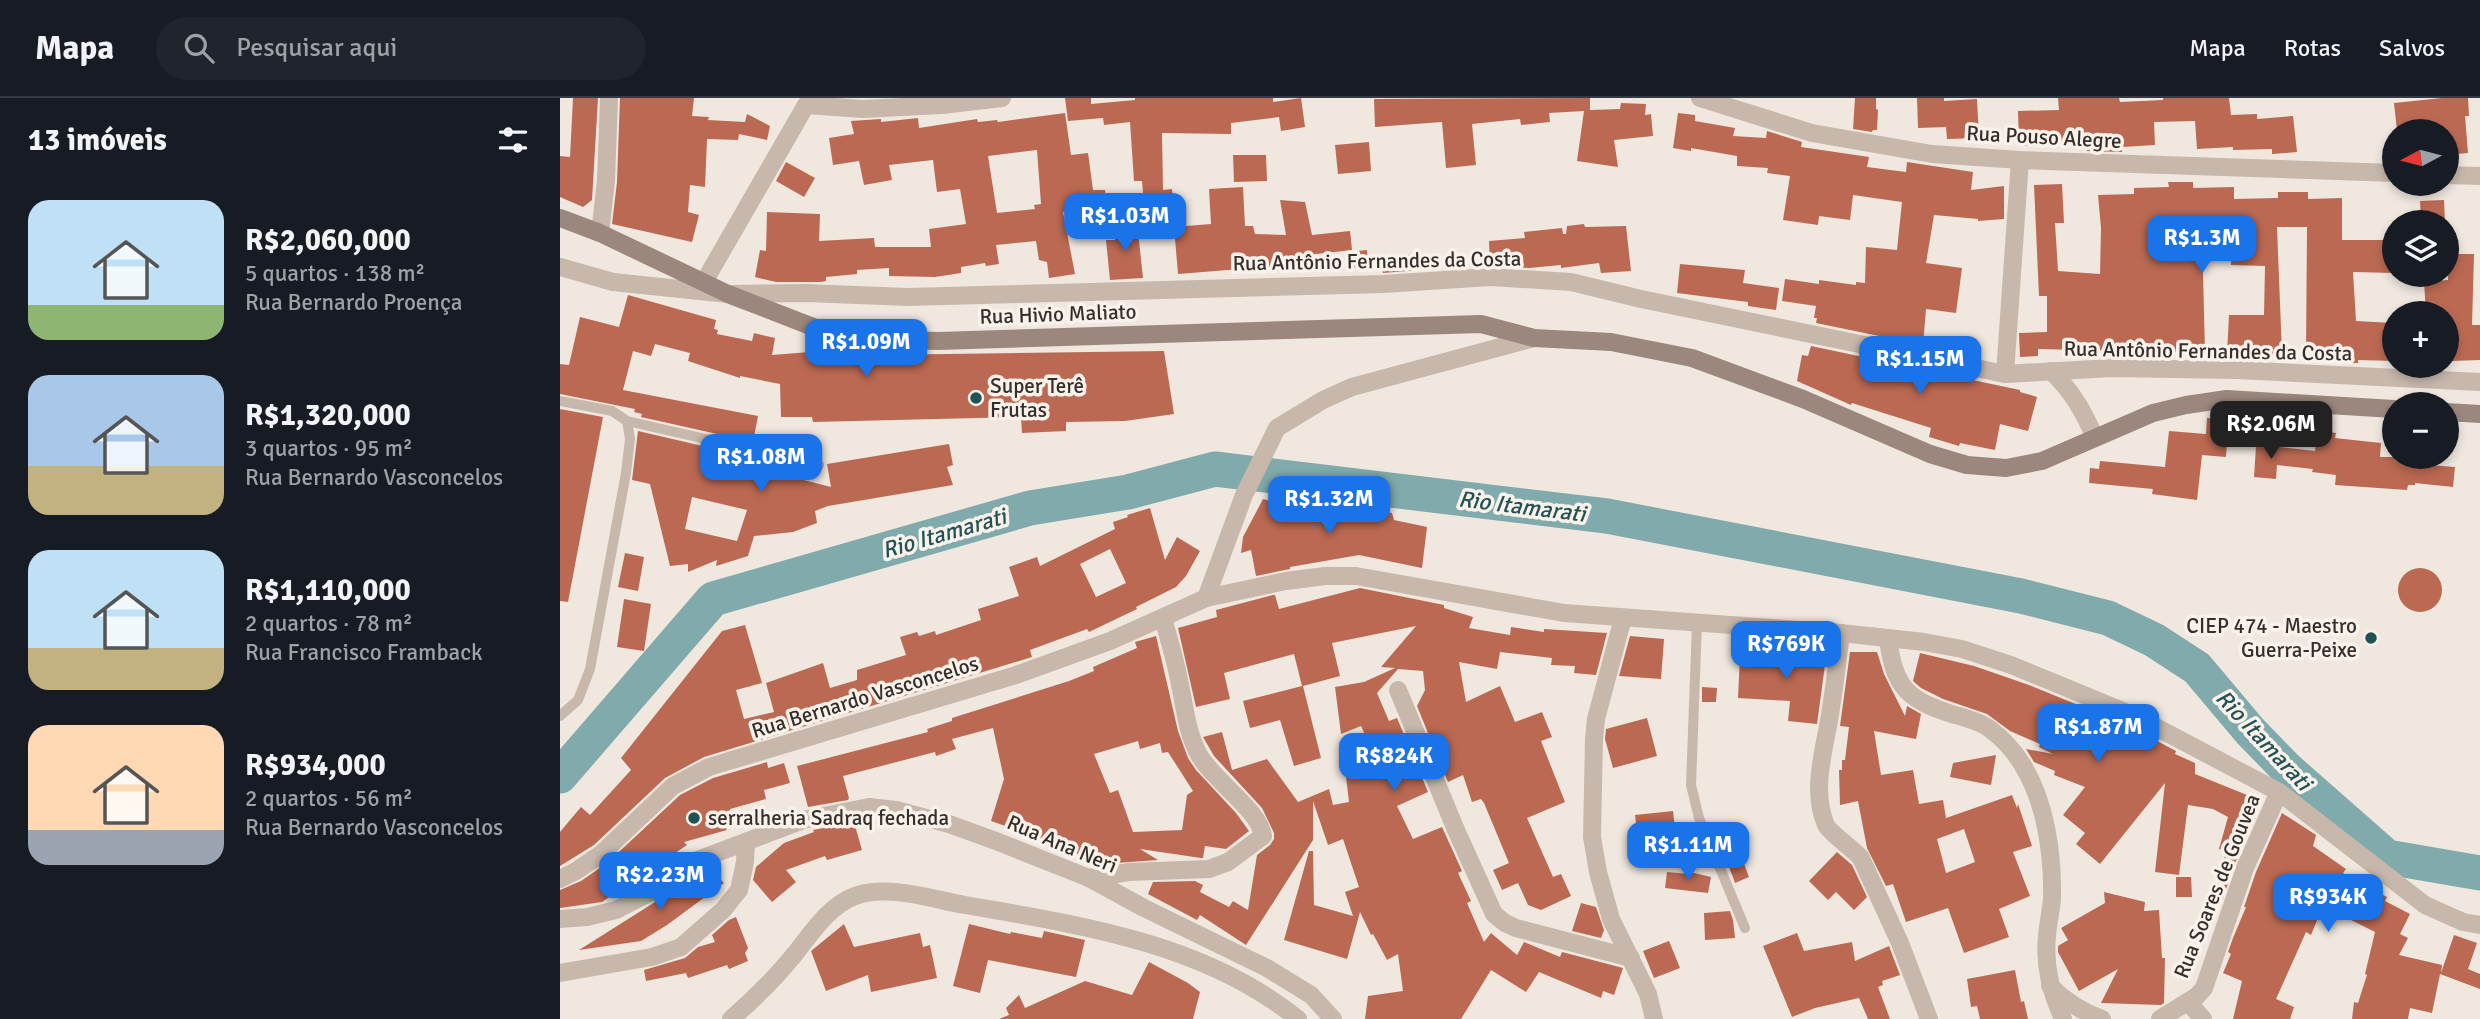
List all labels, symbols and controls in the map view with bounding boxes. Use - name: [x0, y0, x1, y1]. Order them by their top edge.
- search box: [156, 17, 646, 80]
- text: Mapa: [35, 28, 114, 69]
- icon: search: [180, 29, 218, 67]
- text: Pesquisar aqui: [236, 32, 397, 64]
- text: Mapa: [2189, 33, 2246, 63]
- text: Rotas: [2284, 33, 2341, 63]
- text: Salvos: [2379, 33, 2445, 63]
- north arrow: [2382, 119, 2459, 196]
- map controls: [2382, 119, 2459, 469]
- street label: Rua Pouso Alegre: [1966, 120, 2122, 154]
- icon: filters: [494, 121, 532, 159]
- text: 13 imóveis: [28, 122, 167, 159]
- pin: R$1.03M: [1060, 194, 1190, 253]
- text: R$1.03M: [1080, 201, 1170, 230]
- button: layers: [2382, 210, 2459, 287]
- pin: R$1.3M: [2145, 216, 2259, 275]
- text: R$2,060,000: [245, 222, 411, 259]
- text: R$1.3M: [2163, 223, 2241, 252]
- icon: home: [84, 228, 168, 312]
- street label: Rua Antônio Fernandes da Costa: [1232, 245, 1522, 277]
- text: 5 quartos · 138 m²: [245, 259, 425, 288]
- text: Rua Bernardo Proença: [245, 288, 462, 317]
- street label: Rua Hivio Maliato: [979, 298, 1137, 330]
- button: +: [2382, 301, 2459, 378]
- pin: R$1.09M: [801, 320, 931, 379]
- text: R$1.09M: [821, 327, 911, 356]
- street label: Rua Antônio Fernandes da Costa: [2063, 335, 2353, 367]
- pin: R$1.15M: [1855, 336, 1985, 396]
- text: R$1.15M: [1875, 344, 1965, 373]
- place label: Super Terê Frutas: [990, 373, 1084, 423]
- marker: Super Terê Frutas: [968, 390, 984, 406]
- button: −: [2382, 392, 2459, 469]
- text: R$1,320,000: [245, 397, 411, 434]
- pin: R$2.06M: [2206, 402, 2336, 461]
- icon: home: [84, 403, 168, 487]
- text: R$2.06M: [2226, 409, 2316, 438]
- text: 3 quartos · 95 m²: [245, 434, 413, 463]
- pin: R$1.08M: [696, 434, 826, 494]
- text: R$1.08M: [716, 442, 806, 471]
- text: Rua Bernardo Vasconcelos: [245, 463, 503, 492]
- pin: R$1.32M: [1264, 476, 1394, 536]
- text: R$1.32M: [1284, 484, 1374, 513]
- water label: Rio Itamarati: [1457, 484, 1590, 529]
- water label: Rio Itamarati: [879, 501, 1012, 565]
- text: R$1,110,000: [245, 572, 411, 609]
- icon: home: [84, 578, 168, 662]
- text: 2 quartos · 78 m²: [245, 609, 413, 638]
- place label: CIEP 474 - Maestro Guerra-Peixe: [2186, 613, 2357, 663]
- pin: R$769K: [1729, 622, 1843, 681]
- text: R$769K: [1747, 629, 1825, 658]
- marker: CIEP 474 - Maestro Guerra-Peixe: [2363, 630, 2379, 646]
- text: Rua Francisco Framback: [245, 638, 483, 667]
- street label: Rua Bernardo Vasconcelos: [748, 650, 982, 744]
- water label: Rio Itamarati: [2209, 684, 2320, 799]
- pin: R$1.87M: [2033, 704, 2163, 764]
- text: R$1.87M: [2053, 712, 2143, 741]
- pin: R$824K: [1337, 734, 1451, 793]
- text: R$824K: [1355, 741, 1433, 770]
- text: R$934,000: [245, 747, 386, 784]
- icon: home: [84, 753, 168, 837]
- text: 2 quartos · 56 m²: [245, 784, 413, 813]
- street label: Rua Soares de Gouvea: [2168, 790, 2266, 982]
- place label: serralheria Sadraq fechada: [708, 805, 949, 831]
- street label: Rua Ana Neri: [1003, 809, 1121, 879]
- marker: serralheria Sadraq fechada: [686, 810, 702, 826]
- text: Rua Bernardo Vasconcelos: [245, 813, 503, 842]
- pin: R$1.11M: [1623, 822, 1753, 882]
- text: R$1.11M: [1643, 830, 1733, 859]
- pin: R$2.23M: [595, 852, 725, 912]
- text: R$2.23M: [615, 860, 705, 889]
- pin: R$934K: [2271, 874, 2385, 934]
- text: R$934K: [2289, 882, 2367, 911]

